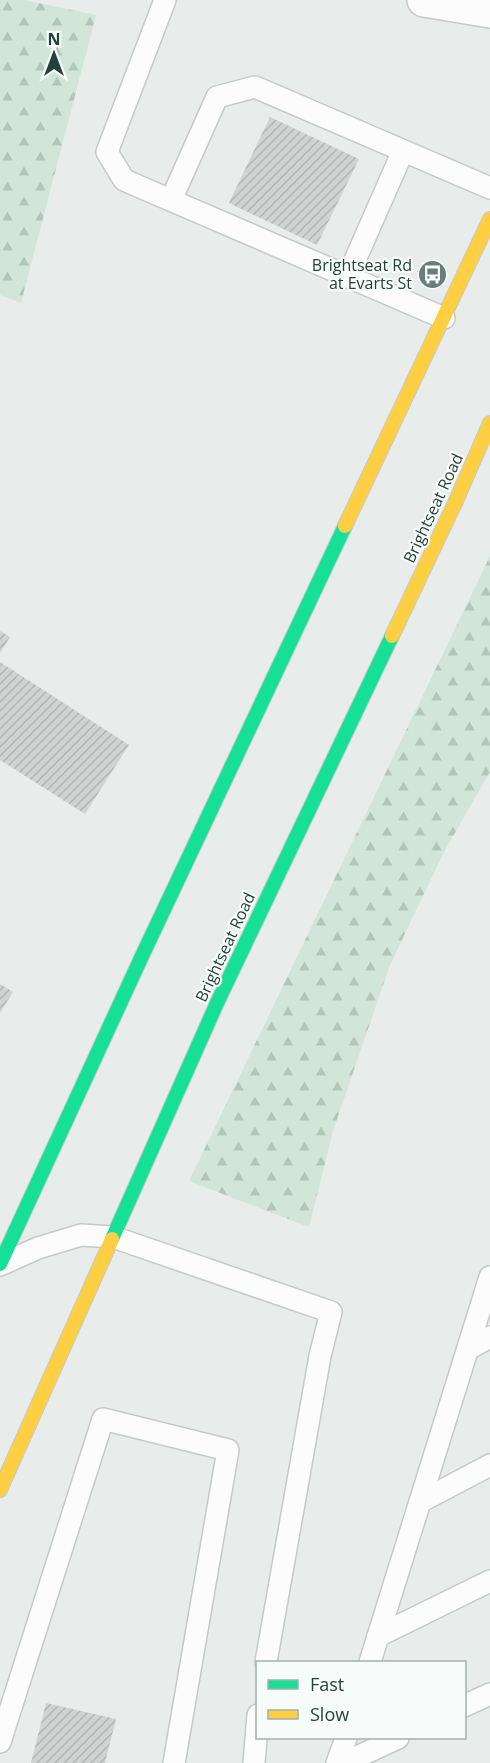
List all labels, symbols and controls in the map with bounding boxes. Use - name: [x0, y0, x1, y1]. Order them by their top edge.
- north arrow: [24, 24, 84, 84]
- text: N: [47, 28, 61, 50]
- place label: Brightseat Rd at Evarts St: [312, 254, 412, 294]
- bus stop icon: Brightseat Rd at Evarts St: [417, 258, 449, 290]
- street label: Brightseat Road: [398, 450, 468, 566]
- street label: Brightseat Road: [190, 889, 260, 1005]
- legend: [256, 1661, 466, 1739]
- text: Fast: [310, 1672, 344, 1696]
- text: Slow: [310, 1702, 349, 1726]

